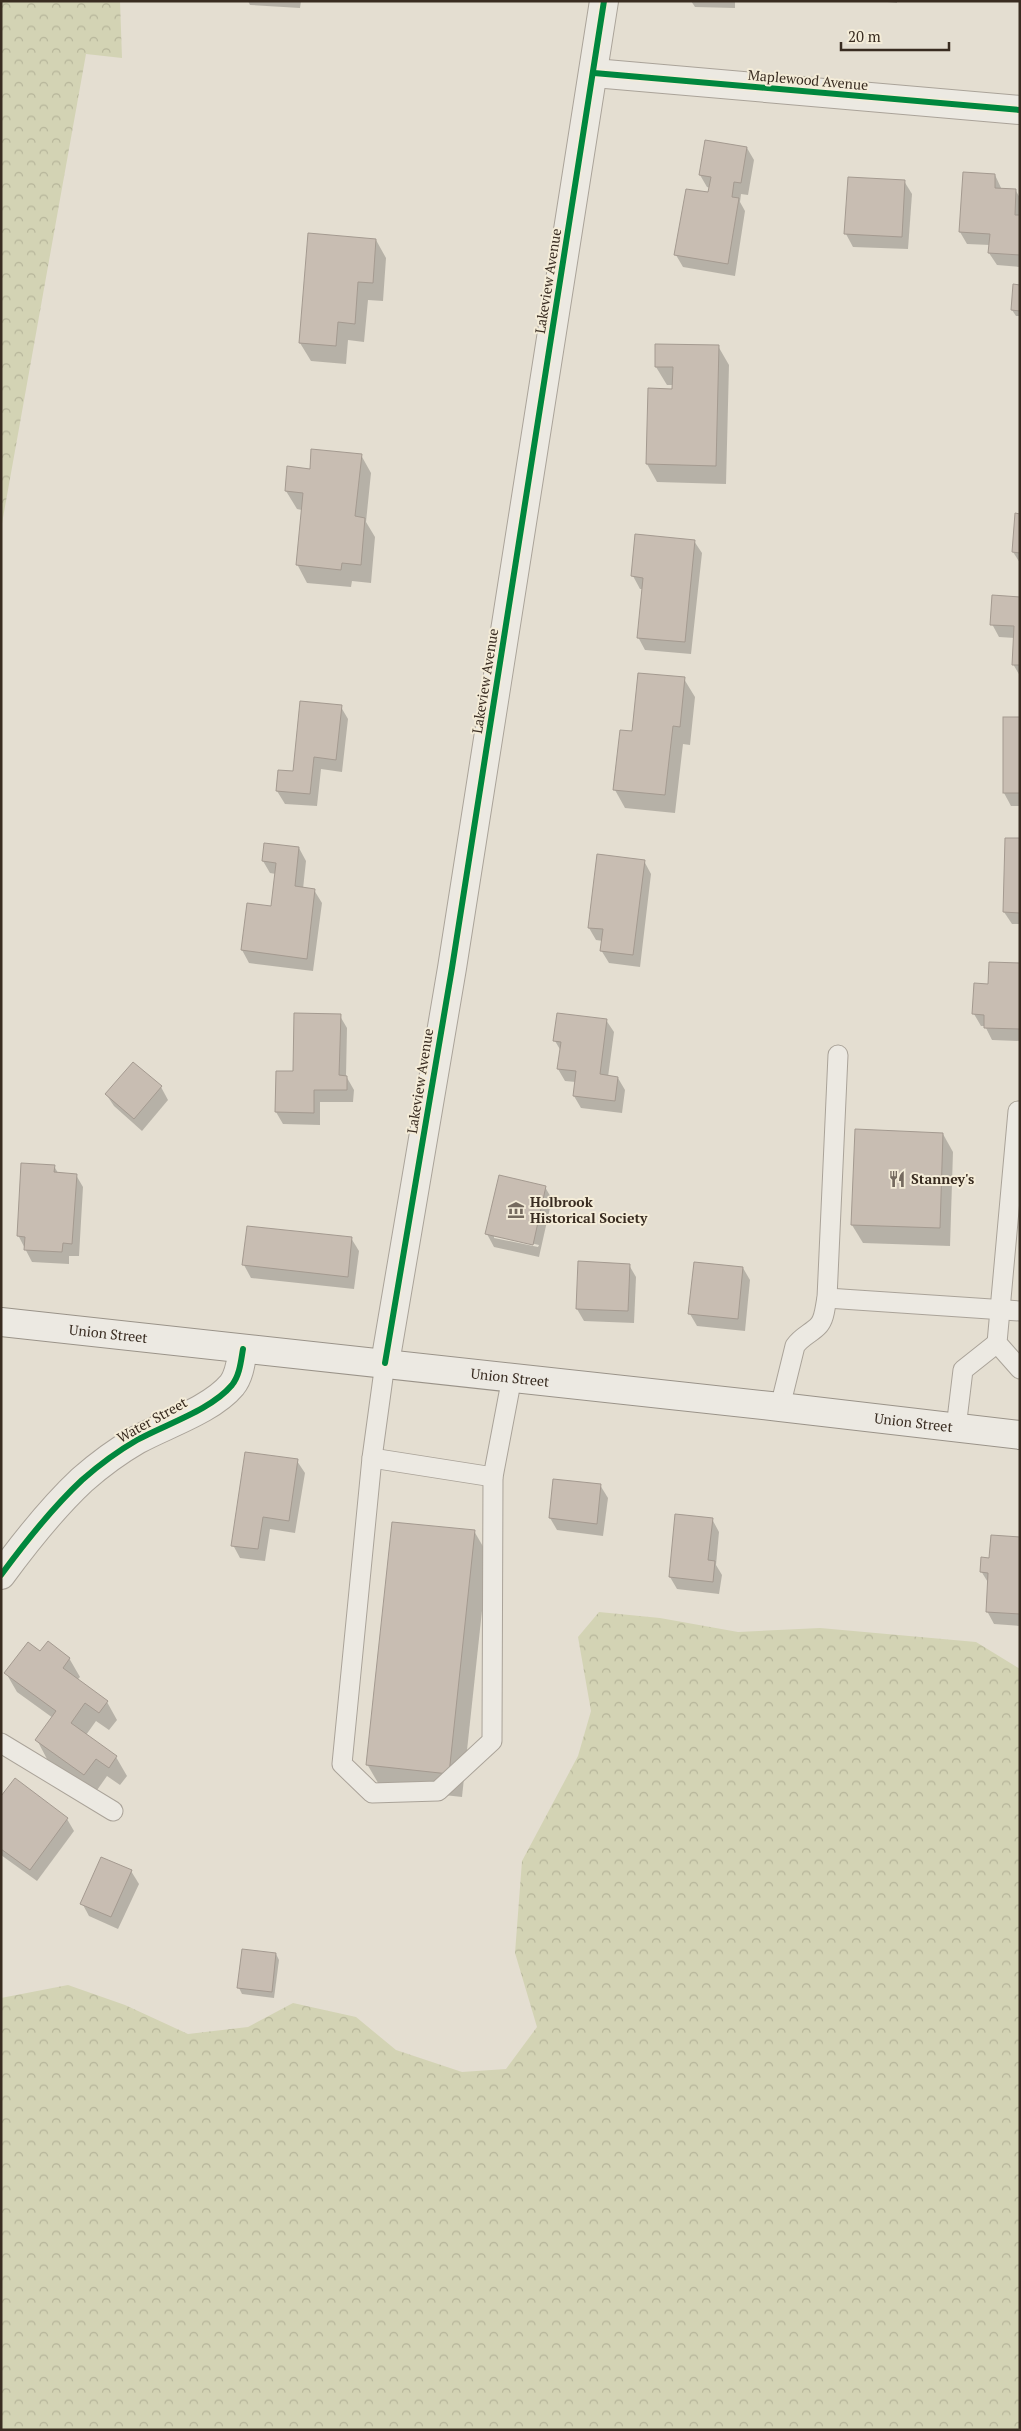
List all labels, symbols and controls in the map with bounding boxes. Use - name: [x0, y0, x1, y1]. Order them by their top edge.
- scale bar: [841, 20, 948, 52]
- text: 20 m: [848, 26, 881, 46]
- street label: Maplewood Avenue: [747, 65, 869, 94]
- street label: Lakeview Avenue: [530, 227, 565, 335]
- street label: Lakeview Avenue: [467, 627, 502, 735]
- street label: Lakeview Avenue: [402, 1027, 437, 1135]
- restaurant icon: Stanney's: [887, 1169, 907, 1189]
- place label: Stanney's: [911, 1169, 974, 1188]
- place label: Holbrook Historical Society: [530, 1192, 648, 1227]
- museum icon: Holbrook Historical Society: [506, 1200, 526, 1220]
- street label: Union Street: [68, 1319, 149, 1347]
- street label: Union Street: [470, 1363, 551, 1391]
- street label: Water Street: [113, 1392, 191, 1447]
- street label: Union Street: [873, 1408, 955, 1436]

